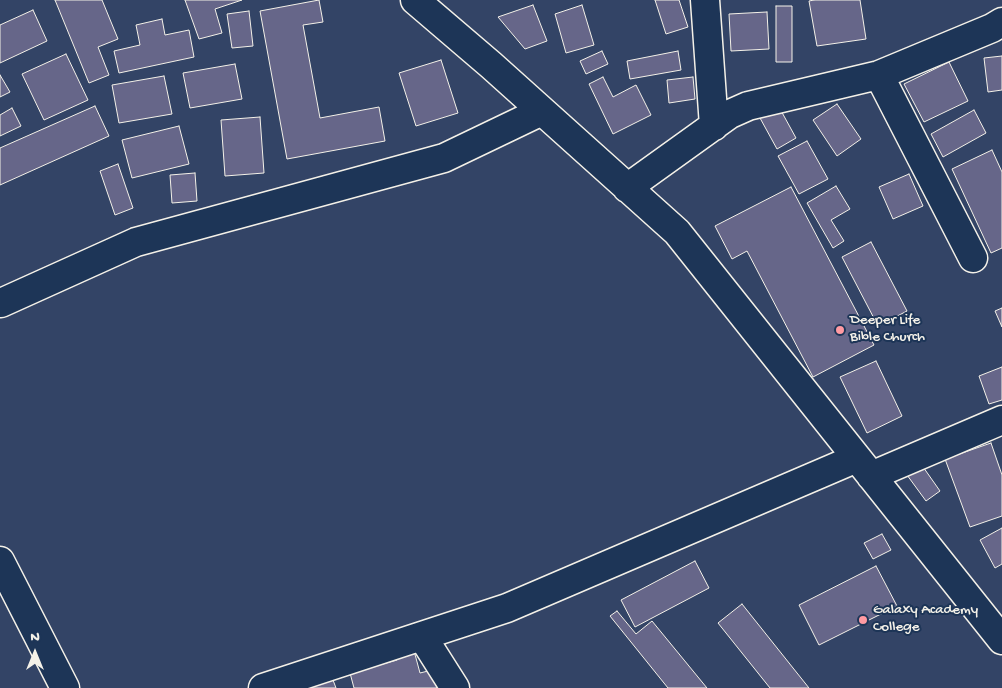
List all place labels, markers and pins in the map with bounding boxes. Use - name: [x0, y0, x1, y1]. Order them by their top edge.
- place label: Deeper Life Bible Church: [850, 312, 925, 347]
- marker: Deeper Life Bible Church: [834, 324, 846, 336]
- place label: Galaxy Academy College: [873, 602, 978, 637]
- marker: Galaxy Academy College: [857, 614, 869, 626]

